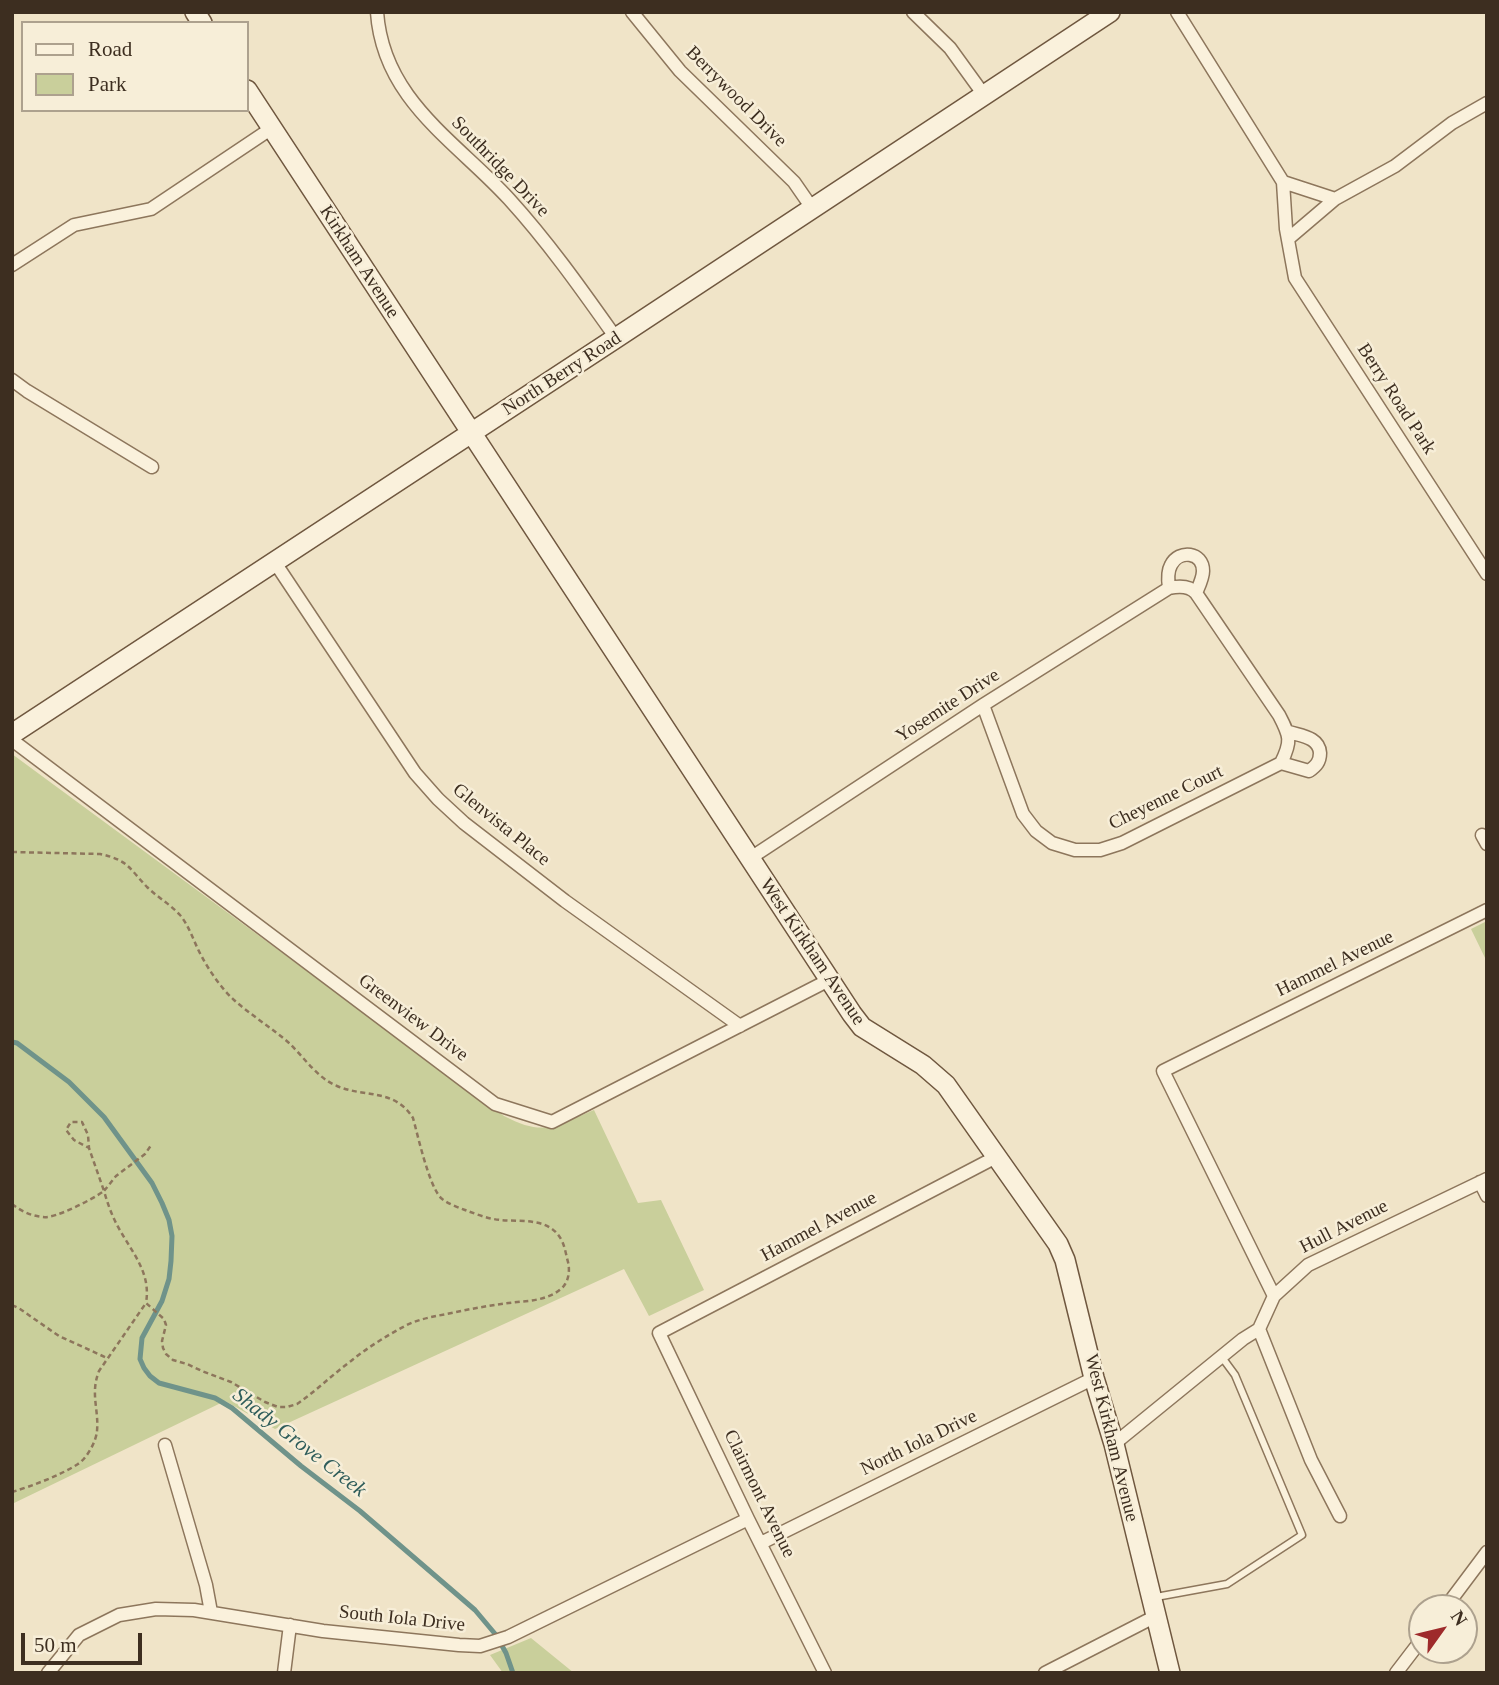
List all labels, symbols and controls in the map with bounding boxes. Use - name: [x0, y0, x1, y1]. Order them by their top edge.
- legend: [21, 21, 248, 112]
- text: Road: [88, 37, 132, 61]
- street label: Berrywood Drive: [681, 42, 791, 152]
- text: Park: [88, 72, 127, 96]
- street label: Southridge Drive: [446, 112, 554, 222]
- street label: Kirkham Avenue: [314, 201, 404, 323]
- street label: North Berry Road: [498, 327, 626, 421]
- street label: Berry Road Park: [1352, 339, 1440, 459]
- street label: Yosemite Drive: [892, 664, 1004, 748]
- street label: Cheyenne Court: [1105, 761, 1227, 835]
- street label: Glenvista Place: [448, 779, 554, 871]
- street label: West Kirkham Avenue: [754, 874, 870, 1030]
- street label: Hammel Avenue: [1273, 926, 1397, 1002]
- street label: Greenview Drive: [354, 969, 472, 1067]
- street label: Hammel Avenue: [757, 1187, 881, 1267]
- street label: Hull Avenue: [1296, 1195, 1392, 1259]
- street label: West Kirkham Avenue: [1079, 1352, 1143, 1524]
- water label: Shady Grove Creek: [227, 1383, 371, 1503]
- street label: North Iola Drive: [857, 1405, 981, 1481]
- street label: Clairmont Avenue: [718, 1426, 800, 1562]
- north arrow: [1408, 1594, 1478, 1664]
- street label: South Iola Drive: [338, 1601, 466, 1637]
- text: N: [1447, 1607, 1472, 1630]
- scale bar: [24, 1618, 145, 1662]
- text: 50 m: [34, 1633, 77, 1657]

